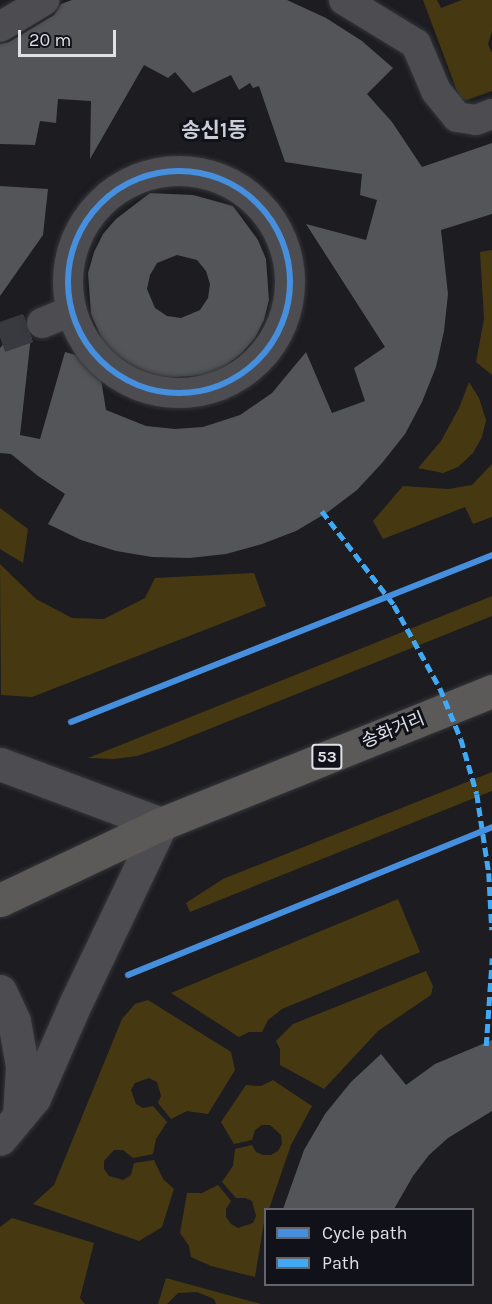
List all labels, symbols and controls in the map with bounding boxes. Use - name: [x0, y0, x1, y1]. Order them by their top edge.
- scale bar: [21, 18, 118, 56]
- text: 20 m: [29, 29, 71, 51]
- district label: 송신1동: [181, 117, 247, 143]
- street label: 송화거리: [358, 708, 428, 752]
- road number: 53: [310, 744, 344, 770]
- legend: [264, 1208, 474, 1286]
- text: Cycle path: [322, 1222, 407, 1244]
- text: Path: [322, 1252, 360, 1274]

